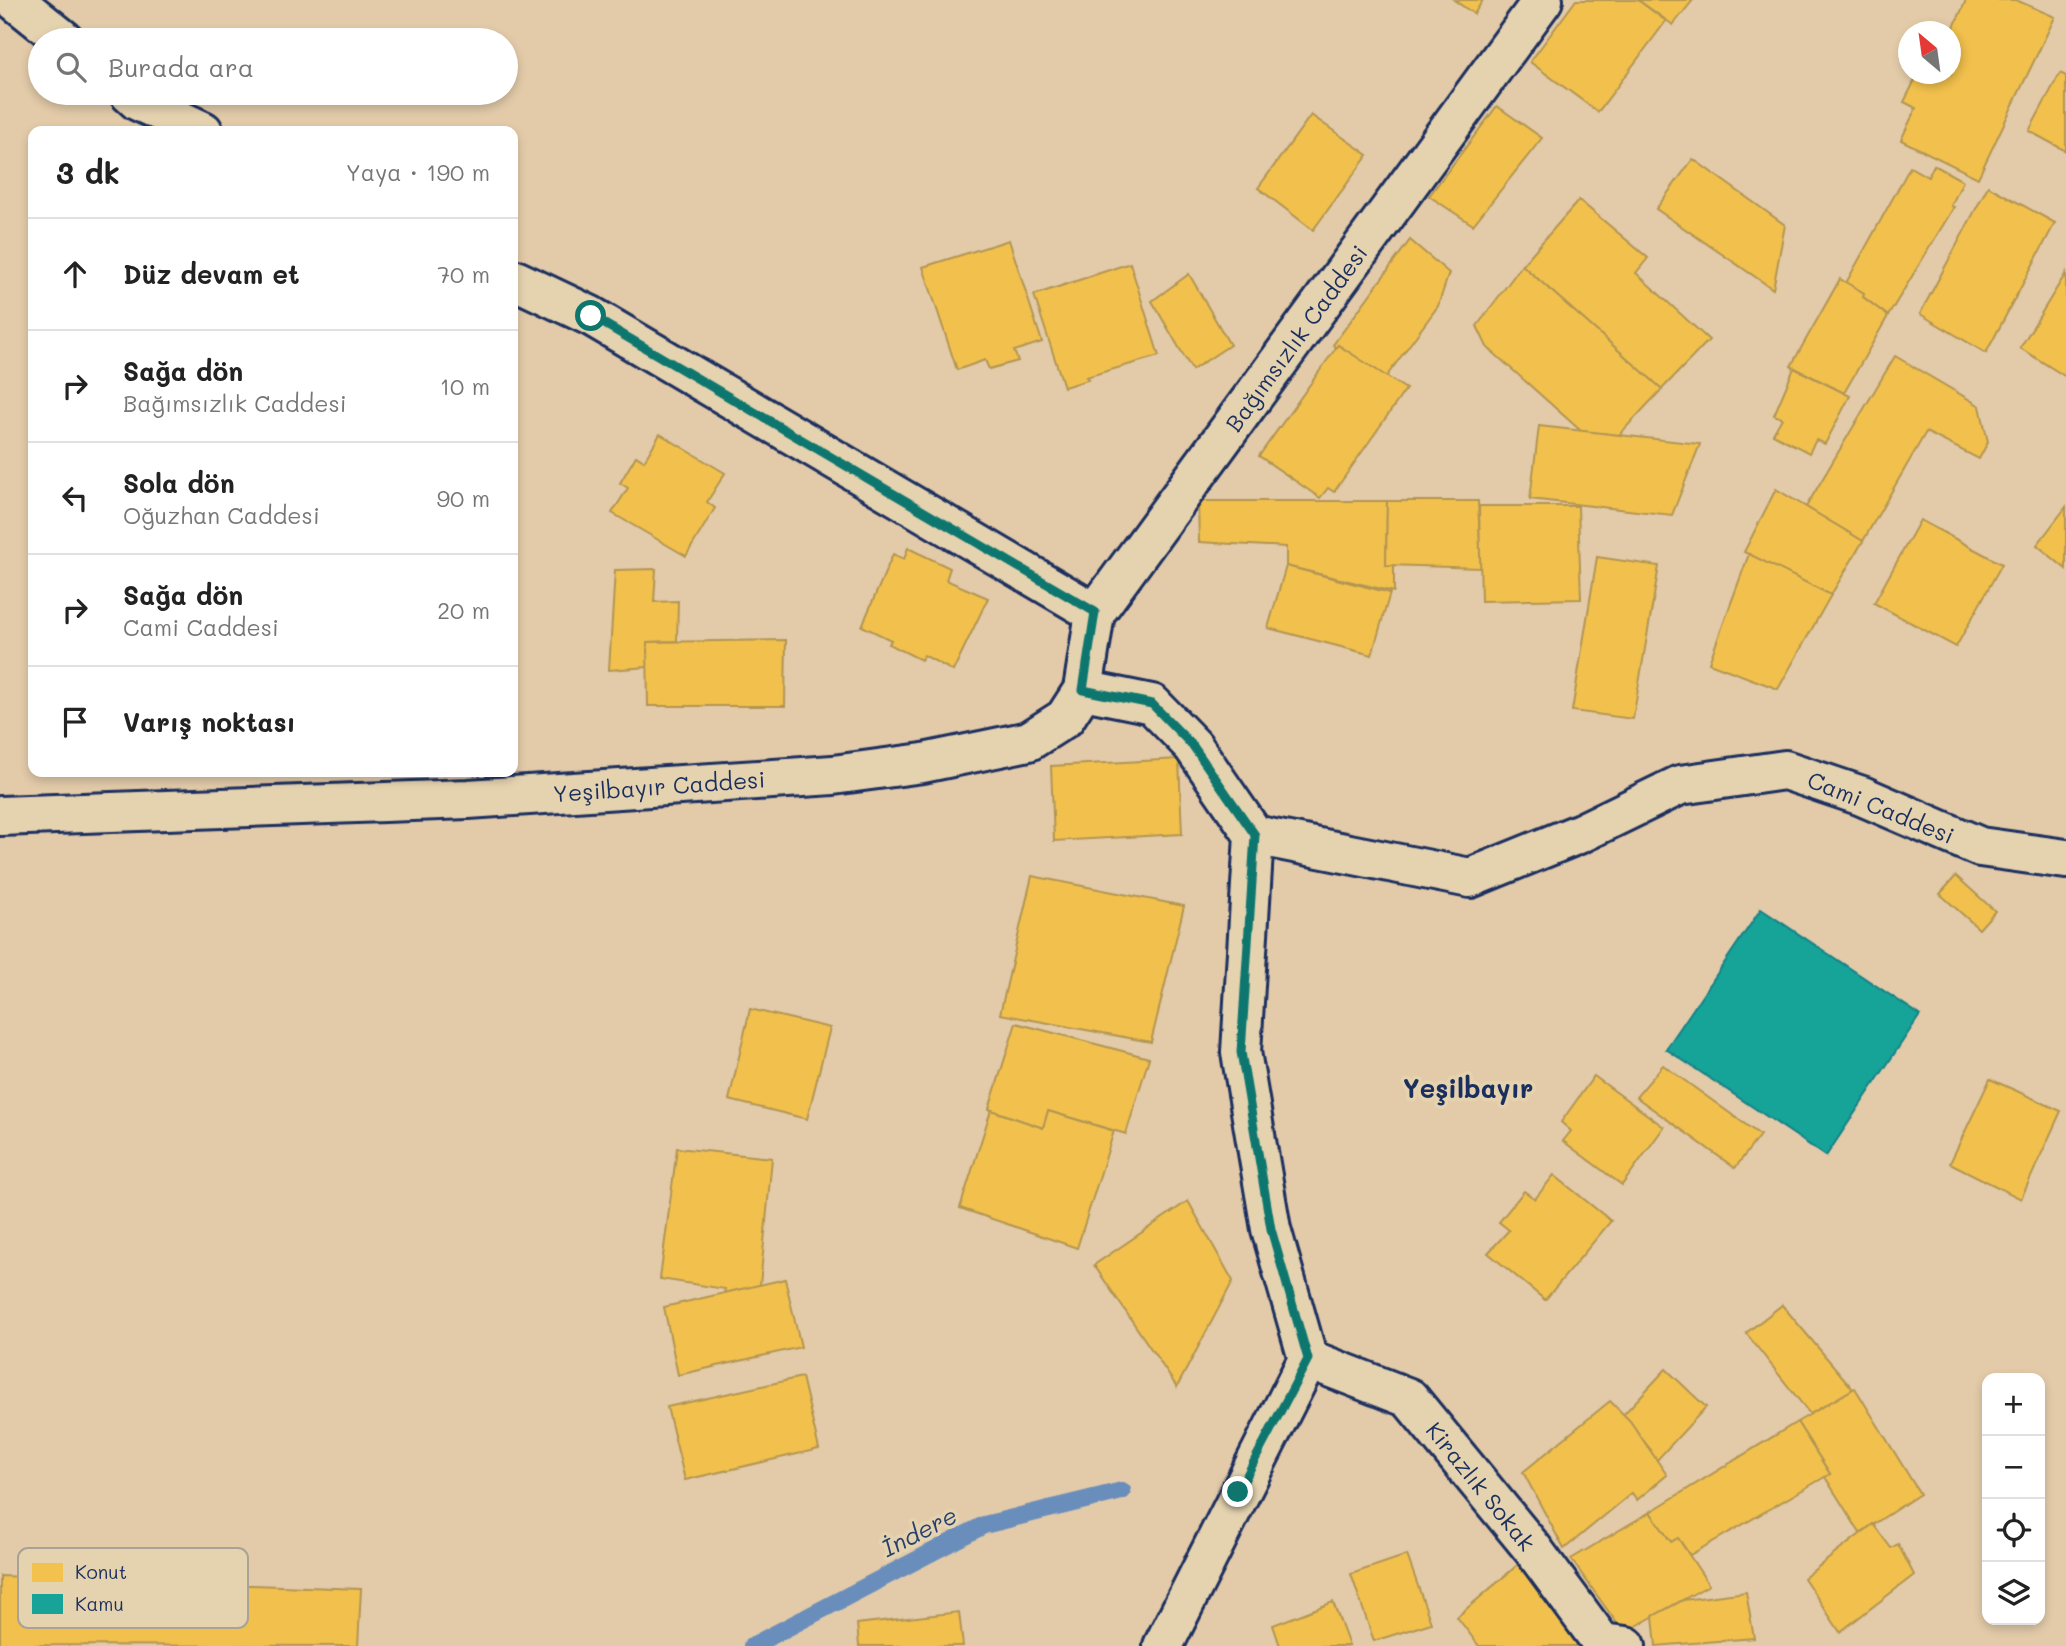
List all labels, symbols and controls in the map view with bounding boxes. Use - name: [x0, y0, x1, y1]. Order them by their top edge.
- north arrow: [1898, 21, 1961, 84]
- search box: [28, 28, 518, 105]
- icon: search: [52, 48, 90, 86]
- text: Burada ara: [108, 50, 254, 84]
- text: 3 dk: [56, 152, 120, 192]
- text: Yaya · 190 m: [346, 157, 490, 187]
- street label: Bağımsızlık Caddesi: [1218, 239, 1374, 437]
- icon: ahead: [56, 255, 94, 293]
- text: Düz devam et: [123, 257, 300, 291]
- text: 70 m: [437, 259, 490, 289]
- route start: [575, 300, 606, 331]
- text: Sağa dön: [123, 354, 243, 388]
- icon: right: [56, 367, 94, 405]
- text: 10 m: [440, 371, 490, 401]
- text: Bağımsızlık Caddesi: [123, 388, 347, 418]
- text: Sola dön: [123, 466, 235, 500]
- icon: left: [56, 479, 94, 517]
- text: 90 m: [437, 483, 490, 513]
- text: Oğuzhan Caddesi: [123, 500, 320, 530]
- text: Sağa dön: [123, 578, 243, 612]
- icon: right: [56, 591, 94, 629]
- text: 20 m: [437, 595, 490, 625]
- text: Cami Caddesi: [123, 612, 279, 642]
- icon: arrive: [56, 703, 94, 741]
- text: Varış noktası: [123, 705, 296, 739]
- street label: Yeşilbayır Caddesi: [552, 764, 766, 808]
- street label: Cami Caddesi: [1803, 764, 1959, 850]
- district label: Yeşilbayır: [1403, 1071, 1533, 1106]
- map controls: [1982, 1373, 2045, 1625]
- button: +: [1982, 1373, 2045, 1436]
- street label: Kirazlık Sokak: [1420, 1415, 1542, 1557]
- button: −: [1982, 1436, 2045, 1499]
- route end: [1222, 1476, 1253, 1507]
- water label: İndere: [876, 1499, 962, 1563]
- button: locate: [1982, 1499, 2045, 1562]
- legend: [18, 1548, 248, 1628]
- text: Konut: [75, 1559, 127, 1584]
- button: layers: [1982, 1562, 2045, 1625]
- text: Kamu: [75, 1591, 124, 1616]

